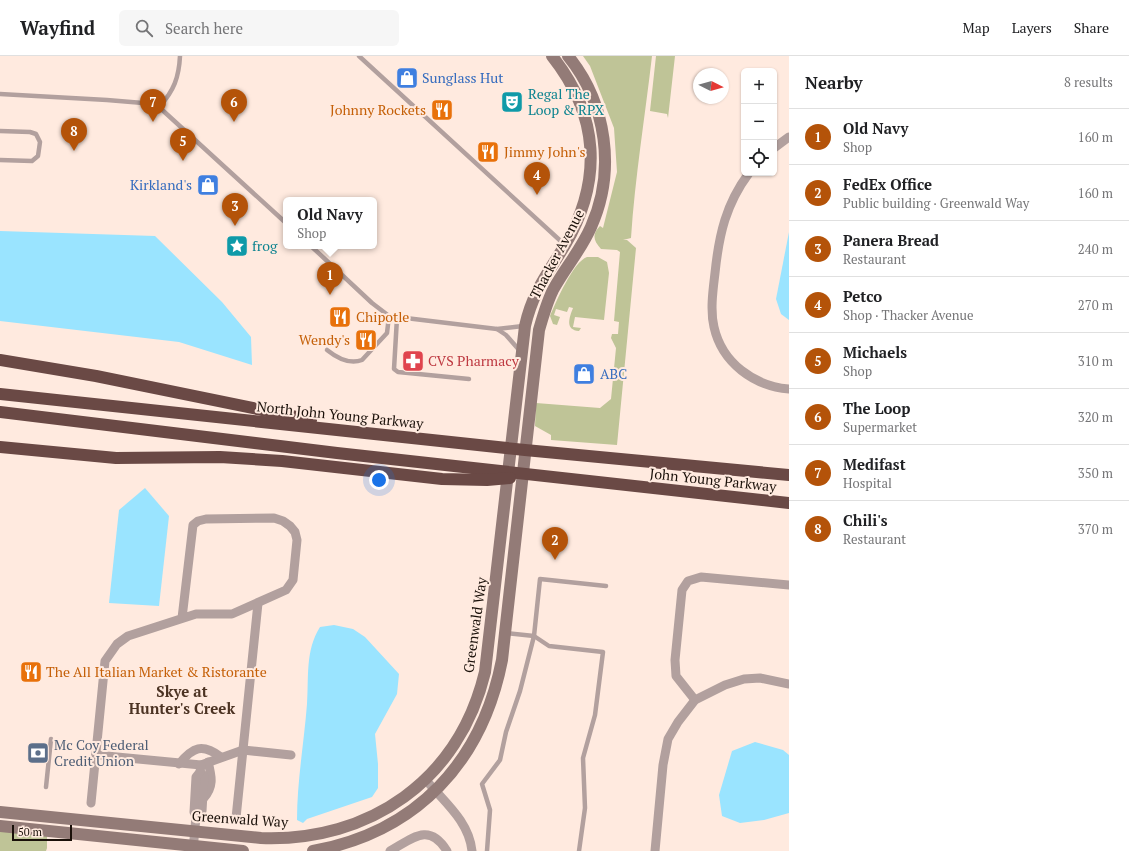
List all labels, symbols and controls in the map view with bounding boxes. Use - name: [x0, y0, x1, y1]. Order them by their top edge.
- search box: [119, 10, 399, 46]
- text: Wayfind: [20, 15, 95, 40]
- icon: search: [133, 17, 155, 39]
- text: Search here: [165, 18, 243, 38]
- text: Map: [963, 18, 990, 37]
- text: Layers: [1012, 18, 1052, 37]
- text: Share: [1074, 18, 1109, 37]
- shop icon: Sunglass Hut: [394, 65, 420, 91]
- place label: Sunglass Hut: [422, 68, 504, 87]
- north arrow: [693, 68, 729, 104]
- map controls: [741, 68, 777, 176]
- button: +: [741, 68, 777, 104]
- text: Nearby: [805, 71, 863, 94]
- text: 8 results: [1064, 73, 1113, 91]
- place label: Regal The Loop & RPX: [528, 84, 605, 119]
- pin: 7: [140, 89, 166, 122]
- pin: 6: [221, 89, 247, 122]
- theatre icon: Regal The Loop & RPX: [499, 89, 525, 115]
- restaurant icon: Johnny Rockets: [429, 97, 455, 123]
- place label: Johnny Rockets: [330, 100, 426, 119]
- button: −: [741, 104, 777, 140]
- pin: 8: [61, 118, 87, 151]
- text: Old Navy: [843, 118, 909, 138]
- pin: 5: [170, 128, 196, 161]
- text: 1: [814, 128, 822, 146]
- text: 160 m: [1078, 128, 1113, 146]
- text: Shop: [843, 138, 872, 156]
- restaurant icon: Jimmy John's: [475, 139, 501, 165]
- button: locate: [741, 140, 777, 176]
- place label: Jimmy John's: [504, 142, 585, 161]
- pin: 4: [524, 162, 550, 195]
- shop icon: Kirkland's: [195, 172, 221, 198]
- text: FedEx Office: [843, 174, 932, 194]
- place label: Kirkland's: [130, 175, 192, 194]
- text: 2: [814, 184, 822, 202]
- text: 160 m: [1078, 184, 1113, 202]
- pin: 3: [222, 193, 248, 226]
- text: Public building · Greenwald Way: [843, 194, 1029, 212]
- popup: [283, 197, 377, 249]
- text: Old Navy: [297, 204, 363, 224]
- street label: Thacker Avenue: [525, 206, 588, 302]
- text: Shop: [297, 224, 326, 242]
- text: Panera Bread: [843, 230, 939, 250]
- place icon: frog: [224, 233, 250, 259]
- place label: frog: [252, 236, 278, 255]
- text: 3: [814, 240, 822, 258]
- text: 240 m: [1078, 240, 1113, 258]
- text: Restaurant: [843, 250, 906, 268]
- pin: 1: [317, 262, 343, 295]
- text: Petco: [843, 286, 882, 306]
- text: 4: [814, 296, 822, 314]
- text: 270 m: [1078, 296, 1113, 314]
- restaurant icon: Chipotle: [327, 304, 353, 330]
- text: Shop · Thacker Avenue: [843, 306, 973, 324]
- place label: Chipotle: [356, 307, 409, 326]
- restaurant icon: Wendy's: [353, 327, 379, 353]
- place label: Wendy's: [299, 330, 350, 349]
- text: Michaels: [843, 342, 907, 362]
- pharmacy icon: CVS Pharmacy: [400, 348, 426, 374]
- place label: CVS Pharmacy: [428, 351, 520, 370]
- text: 5: [814, 352, 822, 370]
- text: 310 m: [1078, 352, 1113, 370]
- shop icon: ABC: [571, 361, 597, 387]
- text: Shop: [843, 362, 872, 380]
- place label: ABC: [600, 364, 627, 383]
- street label: North John Young Parkway: [256, 396, 425, 433]
- text: The Loop: [843, 398, 910, 418]
- text: 6: [814, 408, 822, 426]
- text: 320 m: [1078, 408, 1113, 426]
- text: Supermarket: [843, 418, 917, 436]
- text: Medifast: [843, 454, 906, 474]
- street label: John Young Parkway: [649, 463, 778, 496]
- text: 7: [814, 464, 822, 482]
- text: 350 m: [1078, 464, 1113, 482]
- your location: [369, 470, 389, 490]
- text: Hospital: [843, 474, 892, 492]
- text: Chili's: [843, 510, 887, 530]
- text: 8: [814, 520, 822, 538]
- text: 370 m: [1078, 520, 1113, 538]
- pin: 2: [542, 527, 568, 560]
- text: Restaurant: [843, 530, 906, 548]
- street label: Greenwald Way: [458, 575, 491, 674]
- restaurant icon: The All Italian Market & Ristorante: [18, 659, 44, 685]
- place label: The All Italian Market & Ristorante: [46, 662, 267, 681]
- district label: Skye at Hunter's Creek: [129, 681, 235, 718]
- place label: Mc Coy Federal Credit Union: [54, 735, 149, 770]
- bank icon: Mc Coy Federal Credit Union: [25, 740, 51, 766]
- street label: Greenwald Way: [191, 806, 290, 831]
- scale bar: [12, 823, 72, 842]
- text: 50 m: [18, 825, 42, 839]

